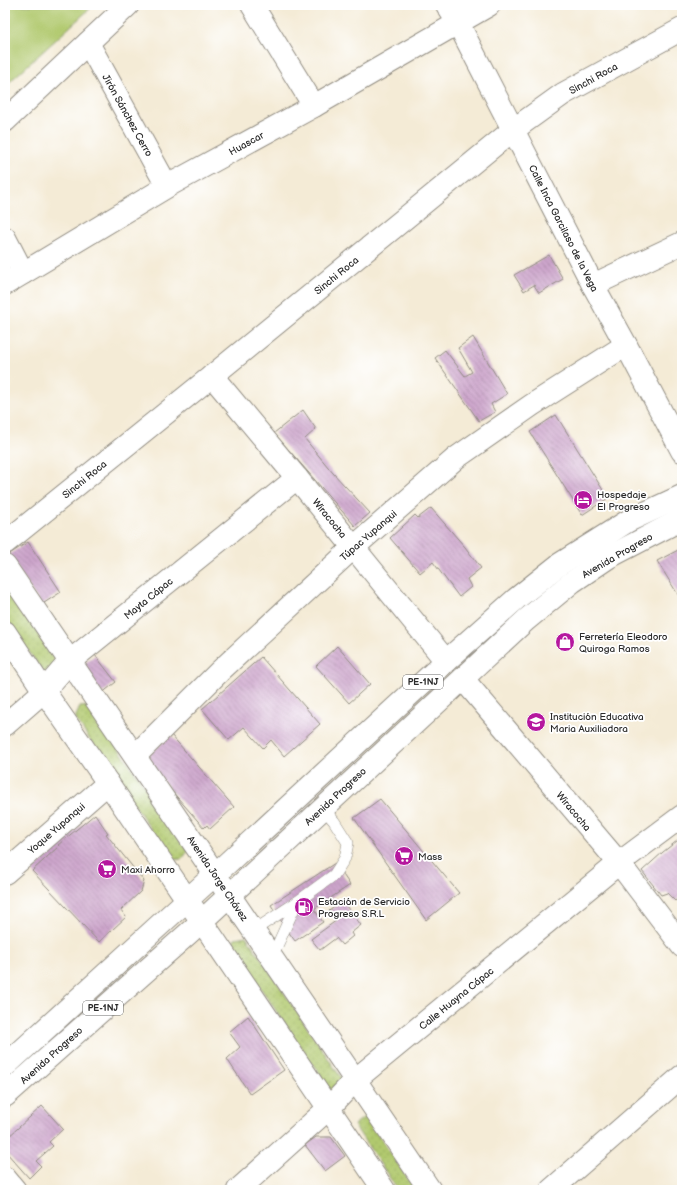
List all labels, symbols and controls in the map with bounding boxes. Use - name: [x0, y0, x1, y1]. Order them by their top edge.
- street label: Sinchi Roca: [567, 60, 620, 97]
- street label: Jirón Sánchez Cerro: [99, 72, 155, 159]
- street label: Huascar: [227, 129, 266, 158]
- street label: Calle Inca Garcilaso de la Vega: [526, 163, 601, 294]
- street label: Sinchi Roca: [312, 254, 362, 297]
- street label: Sinchi Roca: [60, 458, 110, 501]
- hotel icon: Hospedaje El Progreso: [572, 489, 594, 511]
- place label: Hospedaje El Progreso: [597, 489, 650, 513]
- street label: Wiracocha: [310, 496, 349, 541]
- street label: Túpac Yupanqui: [338, 508, 400, 564]
- street label: Avenida Progreso: [580, 531, 655, 581]
- street label: Mayta Cápac: [122, 575, 176, 622]
- shop icon: Ferretería Eleodoro Quiroga Ramos: [554, 631, 576, 653]
- place label: Ferretería Eleodoro Quiroga Ramos: [579, 631, 668, 655]
- road number: PE-1NJ: [403, 675, 443, 689]
- school or university icon: Institución Educativa Maria Auxiliadora: [525, 711, 547, 733]
- place label: Institución Educativa Maria Auxiliadora: [550, 711, 644, 735]
- street label: Avenida Progreso: [302, 765, 369, 828]
- street label: Wiracocha: [553, 790, 593, 834]
- street label: Yoque Yupanqui: [25, 801, 88, 858]
- street label: Avenida Jorge Chávez: [184, 834, 250, 924]
- supermarket icon: Mass: [393, 845, 415, 867]
- place label: Mass: [418, 851, 442, 863]
- supermarket icon: Maxi Ahorro: [96, 858, 118, 880]
- place label: Maxi Ahorro: [121, 864, 175, 876]
- fuel station icon: Estación de Servicio Progreso S.R.L: [293, 896, 315, 918]
- place label: Estación de Servicio Progreso S.R.L: [318, 896, 410, 920]
- street label: Calle Huayna Cápac: [417, 965, 496, 1033]
- road number: PE-1NJ: [83, 1001, 123, 1015]
- street label: Avenida Progreso: [18, 1024, 86, 1087]

